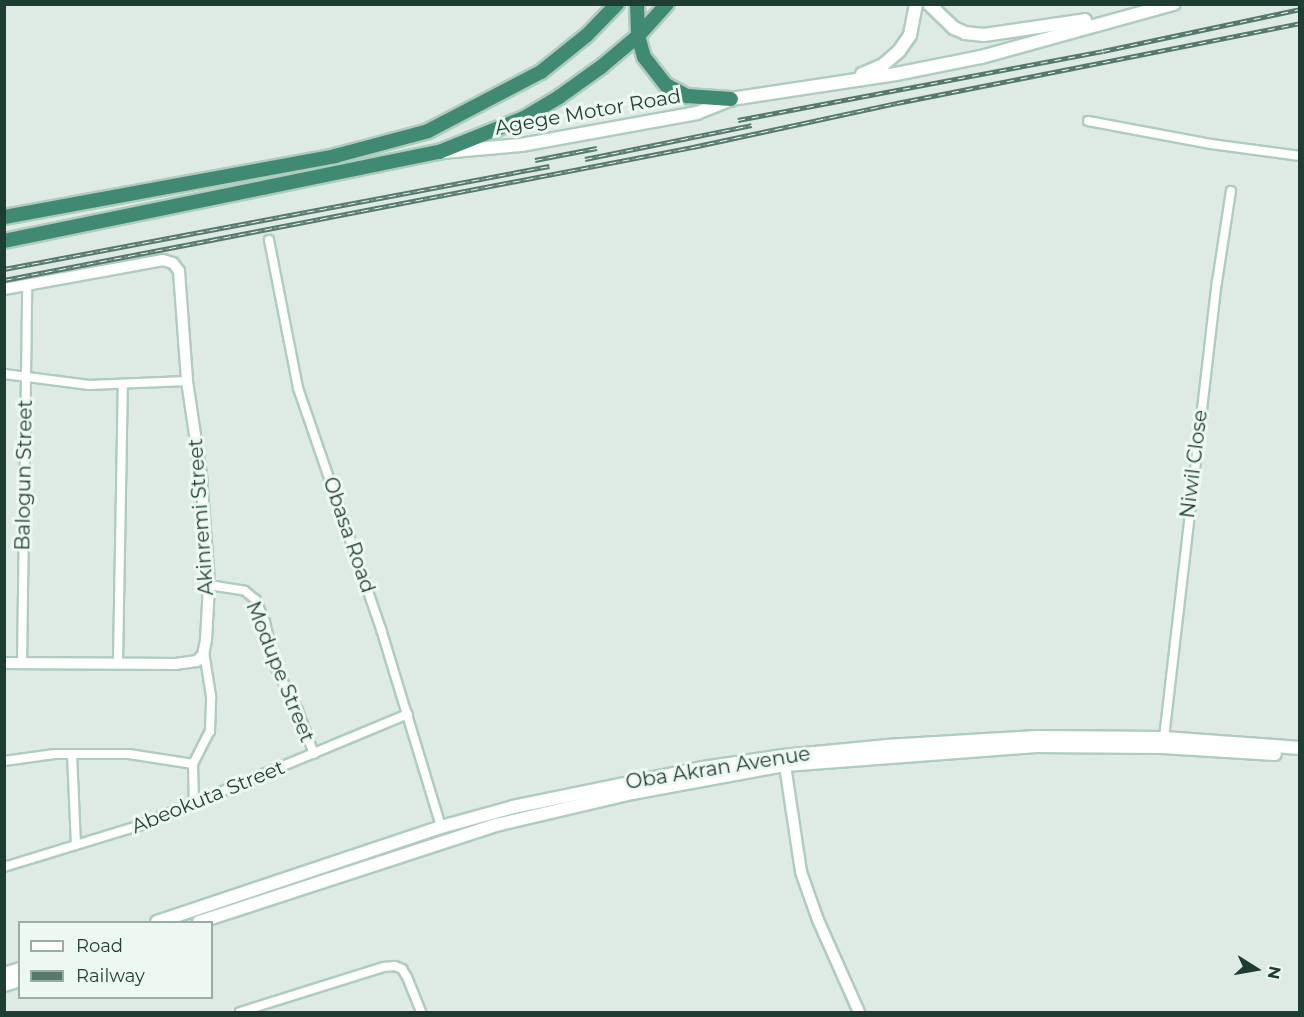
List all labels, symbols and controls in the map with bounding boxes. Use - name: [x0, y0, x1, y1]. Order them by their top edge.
- street label: Agege Motor Road: [493, 84, 683, 140]
- street label: Balogun Street: [11, 399, 37, 551]
- street label: Niwil Close: [1175, 408, 1213, 520]
- street label: Akinremi Street: [184, 438, 218, 596]
- street label: Obasa Road: [318, 474, 380, 596]
- street label: Modupe Street: [241, 598, 319, 746]
- street label: Oba Akran Avenue: [624, 742, 812, 794]
- street label: Abeokuta Street: [128, 755, 288, 839]
- legend: [18, 921, 213, 999]
- text: Road: [76, 935, 123, 957]
- north arrow: [1226, 939, 1286, 999]
- text: N: [1264, 964, 1285, 981]
- text: Railway: [76, 965, 145, 987]

